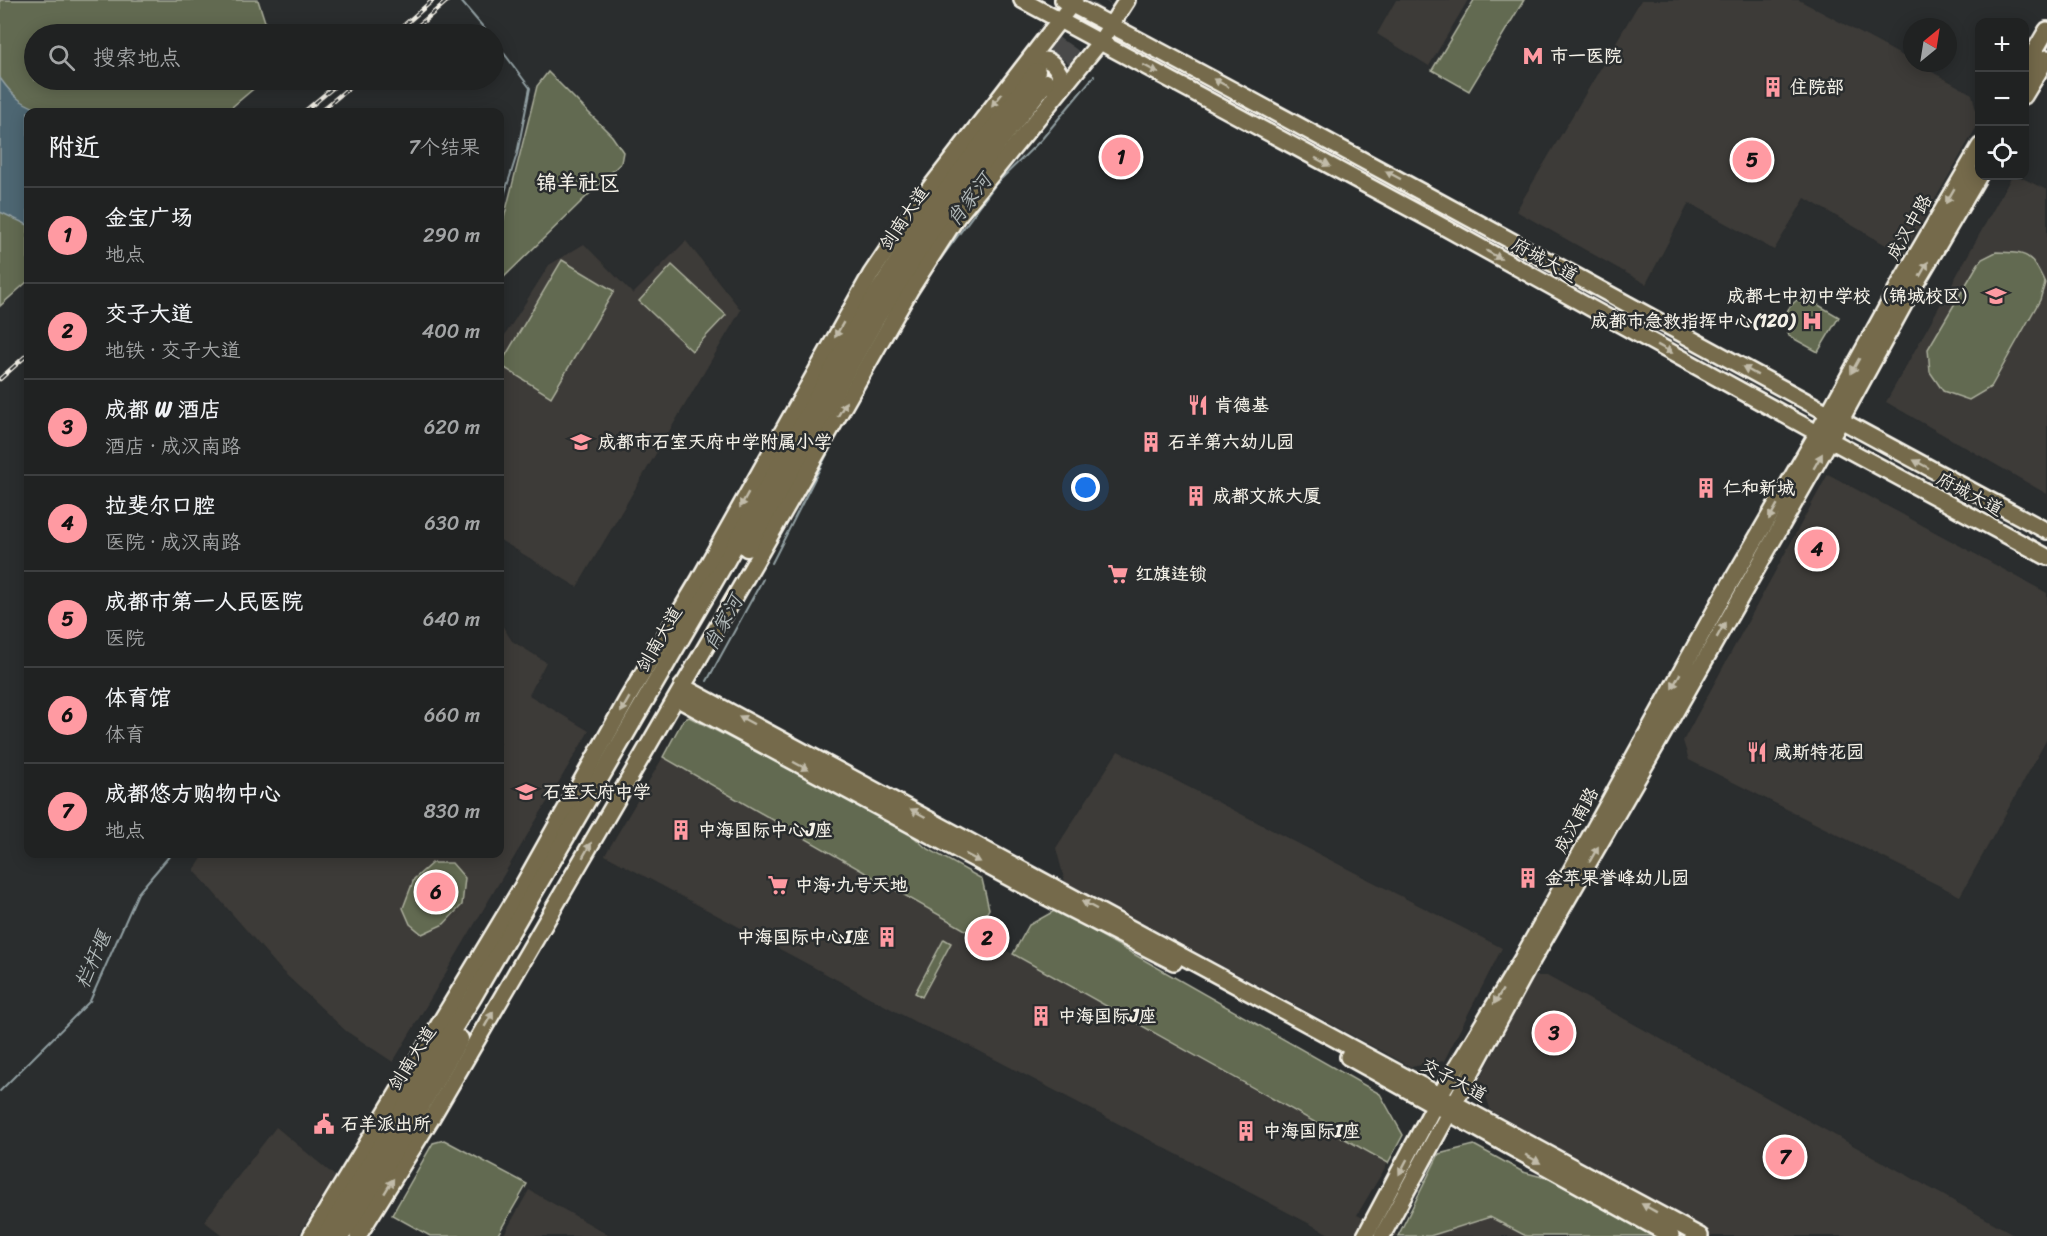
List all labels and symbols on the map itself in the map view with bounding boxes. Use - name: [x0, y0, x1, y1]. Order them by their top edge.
- north arrow: [1903, 18, 1957, 72]
- place label: 市一医院: [1550, 40, 1622, 72]
- metro station icon: 市一医院: [1521, 44, 1545, 68]
- one-way arrow: [1142, 64, 1160, 74]
- place label: 住院部: [1790, 71, 1844, 103]
- building icon: 住院部: [1761, 75, 1785, 99]
- one-way arrow: [1212, 78, 1229, 88]
- one-way arrow: [992, 93, 1004, 108]
- pin: 1: [1102, 134, 1140, 180]
- pin: 5: [1732, 138, 1772, 182]
- one-way arrow: [1315, 157, 1332, 167]
- water label: 肖家河: [937, 163, 1003, 234]
- district label: 锦羊社区: [536, 164, 620, 202]
- one-way arrow: [1384, 170, 1401, 180]
- street label: 剑南大道: [871, 179, 937, 257]
- street label: 成汉中路: [1877, 188, 1941, 266]
- one-way arrow: [1945, 188, 1955, 205]
- street label: 府城大道: [1506, 229, 1584, 291]
- one-way arrow: [1486, 250, 1503, 260]
- one-way arrow: [1919, 260, 1929, 277]
- place label: 成都七中初中学校（锦城校区）: [1727, 280, 1979, 312]
- school or university icon: 成都七中初中学校（锦城校区）: [1984, 284, 2008, 308]
- place label: 成都市急救指挥中心(120): [1591, 305, 1797, 337]
- hospital icon: 成都市急救指挥中心(120): [1800, 309, 1824, 333]
- one-way arrow: [834, 322, 844, 339]
- one-way arrow: [1657, 344, 1674, 354]
- one-way arrow: [1849, 358, 1860, 374]
- one-way arrow: [1742, 366, 1758, 377]
- place label: 肯德基: [1215, 389, 1269, 421]
- restaurant icon: 肯德基: [1186, 393, 1210, 417]
- one-way arrow: [837, 400, 847, 417]
- place label: 成都市石室天府中学附属小学: [598, 426, 832, 458]
- place label: 石羊第六幼儿园: [1168, 426, 1294, 458]
- school or university icon: 成都市石室天府中学附属小学: [569, 430, 593, 454]
- building icon: 石羊第六幼儿园: [1139, 430, 1163, 454]
- one-way arrow: [1813, 452, 1823, 469]
- one-way arrow: [1913, 459, 1930, 469]
- street label: 府城大道: [1931, 463, 2009, 525]
- place label: 仁和新城: [1723, 472, 1795, 504]
- your location: [1071, 473, 1100, 502]
- building icon: 仁和新城: [1694, 476, 1718, 500]
- place label: 成都文旅大厦: [1213, 480, 1321, 512]
- building icon: 成都文旅大厦: [1184, 484, 1208, 508]
- one-way arrow: [739, 492, 749, 509]
- one-way arrow: [1768, 504, 1778, 521]
- pin: 4: [1798, 526, 1836, 572]
- place label: 红旗连锁: [1135, 558, 1207, 590]
- supermarket icon: 红旗连锁: [1106, 562, 1130, 586]
- water label: 肖家河: [693, 586, 754, 658]
- street label: 剑南大道: [627, 600, 691, 678]
- one-way arrow: [1716, 621, 1726, 638]
- one-way arrow: [1671, 673, 1681, 690]
- one-way arrow: [619, 697, 630, 713]
- one-way arrow: [737, 715, 754, 725]
- place label: 威斯特花园: [1774, 736, 1864, 768]
- restaurant icon: 威斯特花园: [1745, 740, 1769, 764]
- one-way arrow: [793, 761, 810, 771]
- place label: 石室天府中学: [543, 776, 651, 808]
- school or university icon: 石室天府中学: [514, 780, 538, 804]
- street label: 成汉南路: [1545, 781, 1607, 859]
- one-way arrow: [909, 808, 926, 818]
- place label: 中海国际中心J座: [698, 814, 832, 846]
- building icon: 中海国际中心J座: [669, 818, 693, 842]
- one-way arrow: [582, 841, 592, 858]
- one-way arrow: [1589, 845, 1599, 862]
- one-way arrow: [965, 853, 982, 863]
- place label: 金苹果誉峰幼儿园: [1545, 862, 1689, 894]
- building icon: 金苹果誉峰幼儿园: [1516, 866, 1540, 890]
- place label: 中海·九号天地: [795, 869, 908, 901]
- pin: 6: [416, 870, 456, 914]
- supermarket icon: 中海·九号天地: [766, 873, 790, 897]
- one-way arrow: [1081, 900, 1098, 910]
- pin: 2: [968, 916, 1006, 960]
- place label: 中海国际中心I座: [737, 921, 870, 953]
- water label: 栏杆堰: [65, 924, 122, 995]
- building icon: 中海国际中心I座: [875, 925, 899, 949]
- one-way arrow: [1493, 989, 1504, 1005]
- place label: 中海国际J座: [1058, 1000, 1156, 1032]
- building icon: 中海国际J座: [1029, 1004, 1053, 1028]
- one-way arrow: [484, 1010, 494, 1027]
- pin: 3: [1534, 1010, 1574, 1056]
- street label: 剑南大道: [379, 1019, 445, 1097]
- street label: 交子大道: [1415, 1049, 1493, 1111]
- place label: 石羊派出所: [341, 1108, 431, 1140]
- public building icon: 石羊派出所: [312, 1112, 336, 1136]
- place label: 中海国际I座: [1263, 1115, 1360, 1147]
- building icon: 中海国际I座: [1234, 1119, 1258, 1143]
- pin: 7: [1766, 1134, 1804, 1180]
- one-way arrow: [1525, 1154, 1542, 1164]
- one-way arrow: [1398, 1159, 1408, 1176]
- one-way arrow: [384, 1178, 395, 1194]
- one-way arrow: [1641, 1202, 1657, 1213]

